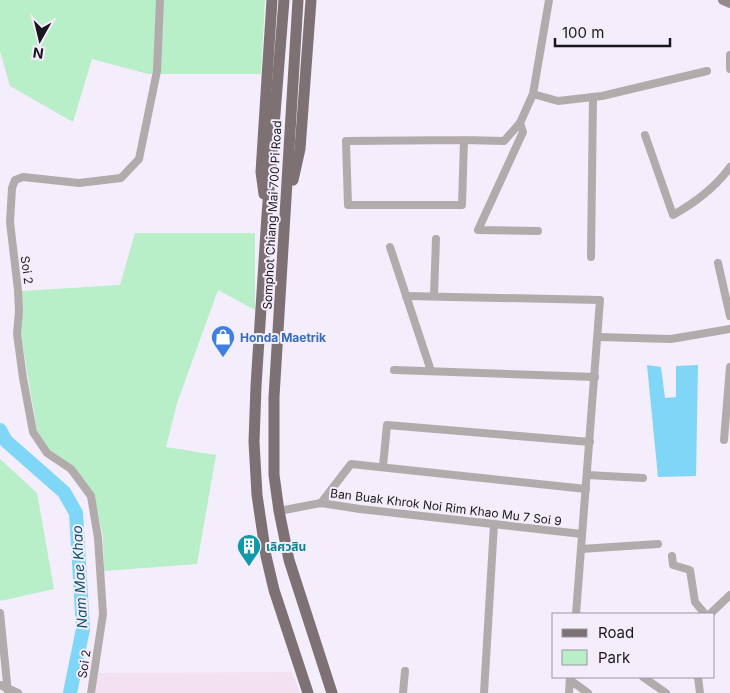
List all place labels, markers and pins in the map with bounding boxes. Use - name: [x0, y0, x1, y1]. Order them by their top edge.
- shop icon: Honda Maetrik: [210, 324, 236, 358]
- place label: Honda Maetrik: [240, 330, 326, 345]
- building icon: เลิศวสิน: [236, 533, 262, 567]
- place label: เลิศวสิน: [266, 539, 306, 554]

